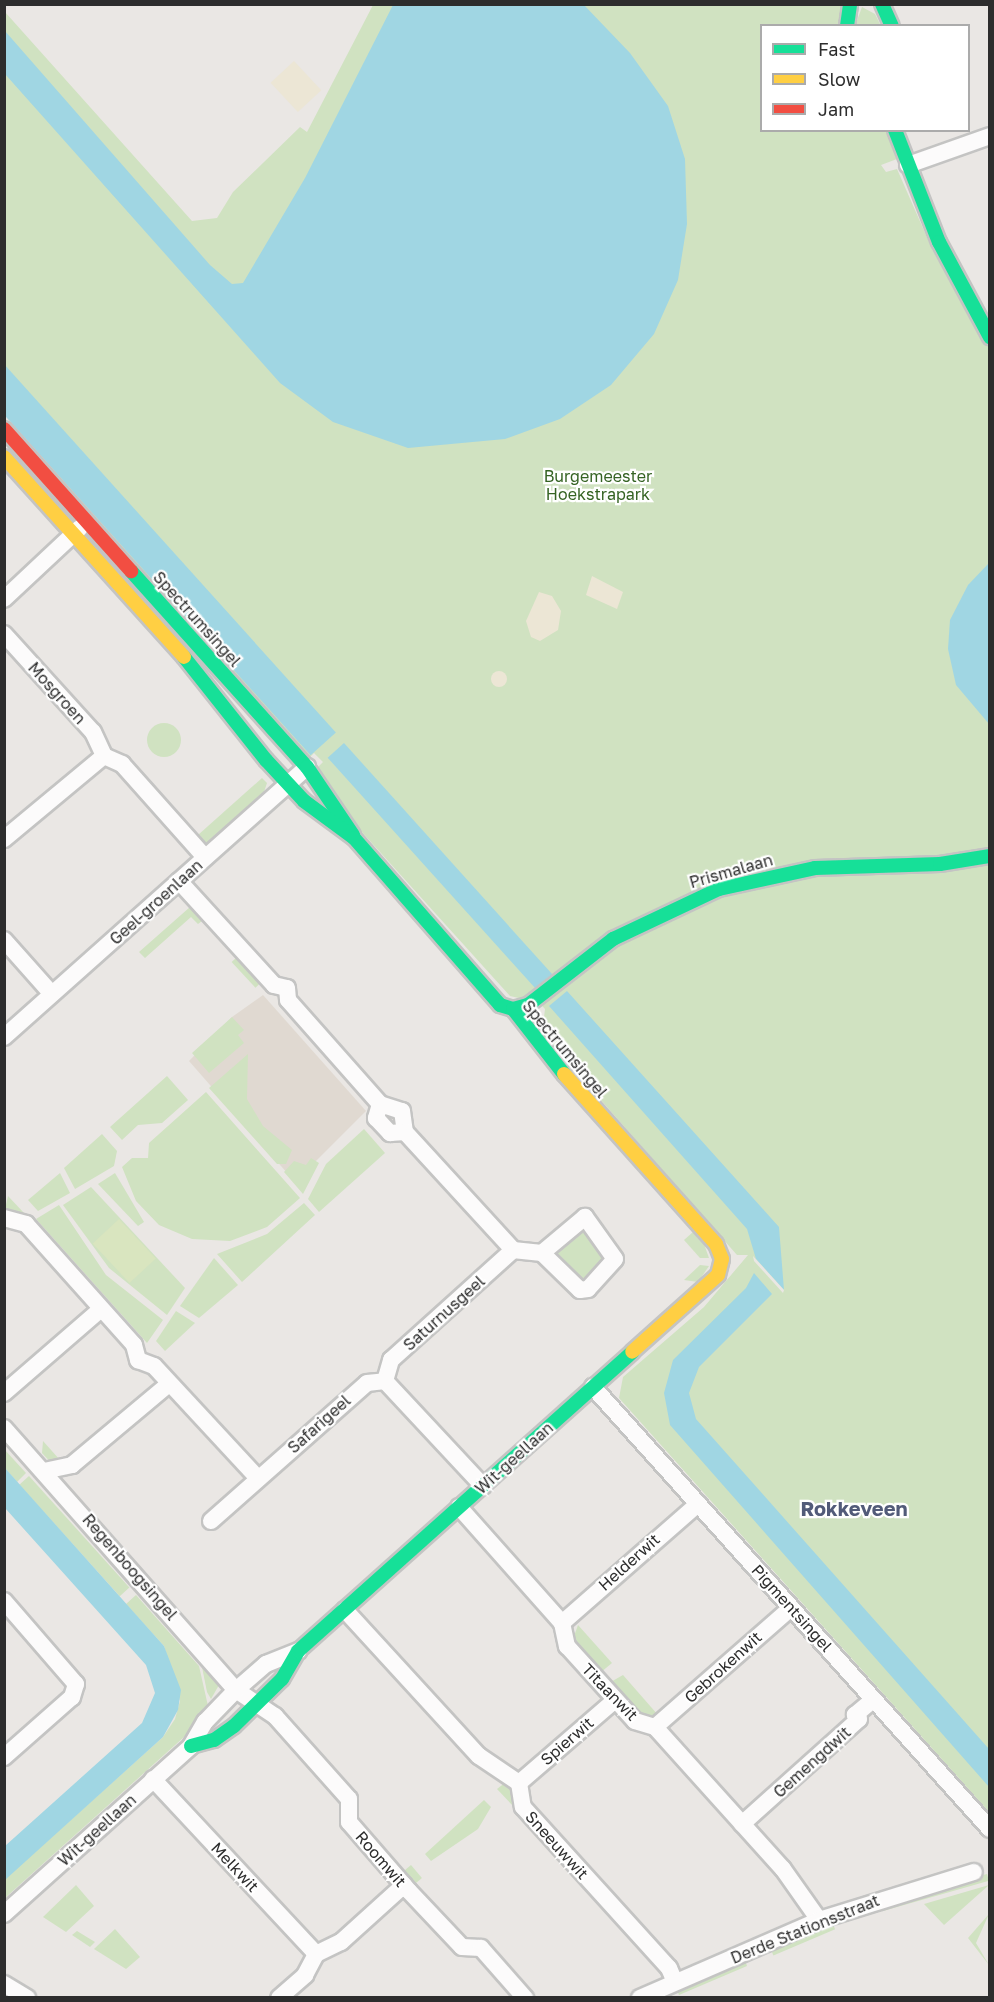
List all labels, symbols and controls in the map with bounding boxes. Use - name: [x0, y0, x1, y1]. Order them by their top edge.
- legend: [760, 24, 970, 132]
- text: Fast: [818, 38, 855, 60]
- text: Slow: [818, 68, 860, 90]
- text: Jam: [818, 98, 854, 120]
- park label: Burgemeester Hoekstrapark: [544, 466, 652, 504]
- street label: Spectrumsingel: [149, 567, 245, 671]
- street label: Mosgroen: [24, 658, 90, 728]
- street label: Prismalaan: [687, 850, 775, 892]
- street label: Geel-groenlaan: [106, 855, 206, 949]
- street label: Spectrumsingel: [519, 996, 611, 1102]
- street label: Saturnusgeel: [399, 1271, 489, 1355]
- street label: Safarigeel: [284, 1391, 354, 1457]
- street label: Wit-geellaan: [471, 1418, 557, 1498]
- district label: Rokkeveen: [800, 1496, 908, 1520]
- street label: Regenboogsingel: [79, 1510, 181, 1624]
- street label: Helderwit: [594, 1530, 664, 1594]
- street label: Pigmentsingel: [748, 1560, 836, 1656]
- street label: Gebrokenwit: [680, 1627, 766, 1707]
- street label: Titaanwit: [578, 1659, 642, 1725]
- street label: Spierwit: [537, 1713, 597, 1769]
- street label: Gemengdwit: [769, 1722, 855, 1802]
- street label: Wit-geellaan: [54, 1790, 140, 1870]
- street label: Sneeuwwit: [521, 1807, 593, 1883]
- street label: Roomwit: [352, 1827, 410, 1891]
- street label: Melkwit: [207, 1838, 263, 1896]
- street label: Derde Stationsstraat: [728, 1890, 882, 1968]

